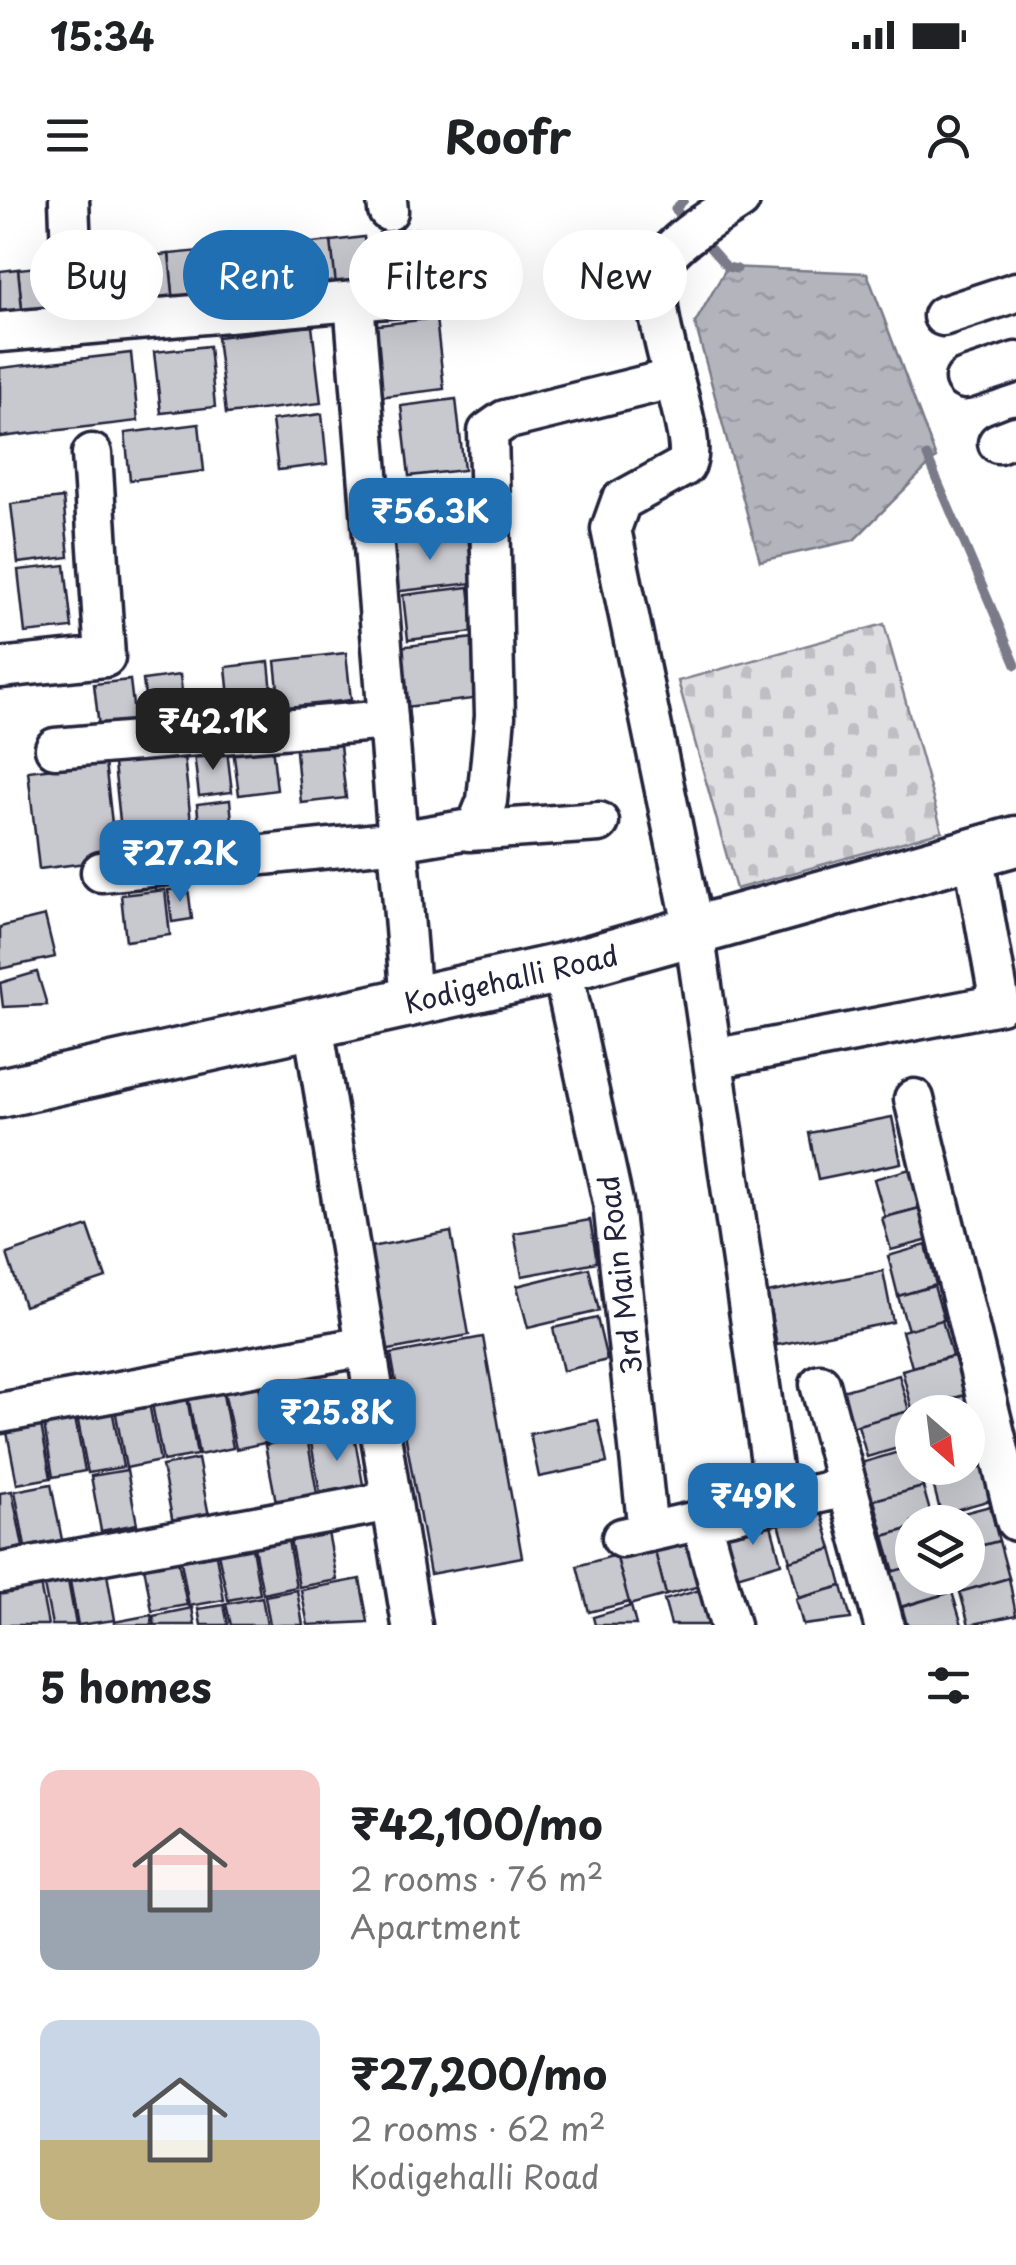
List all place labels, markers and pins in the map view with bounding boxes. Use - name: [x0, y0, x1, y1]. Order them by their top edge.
- pin: ₹56.3K: [349, 478, 511, 563]
- pin: ₹42.1K: [132, 688, 294, 773]
- pin: ₹27.2K: [99, 820, 261, 905]
- pin: ₹25.8K: [256, 1379, 418, 1464]
- pin: ₹49K: [694, 1463, 812, 1548]

